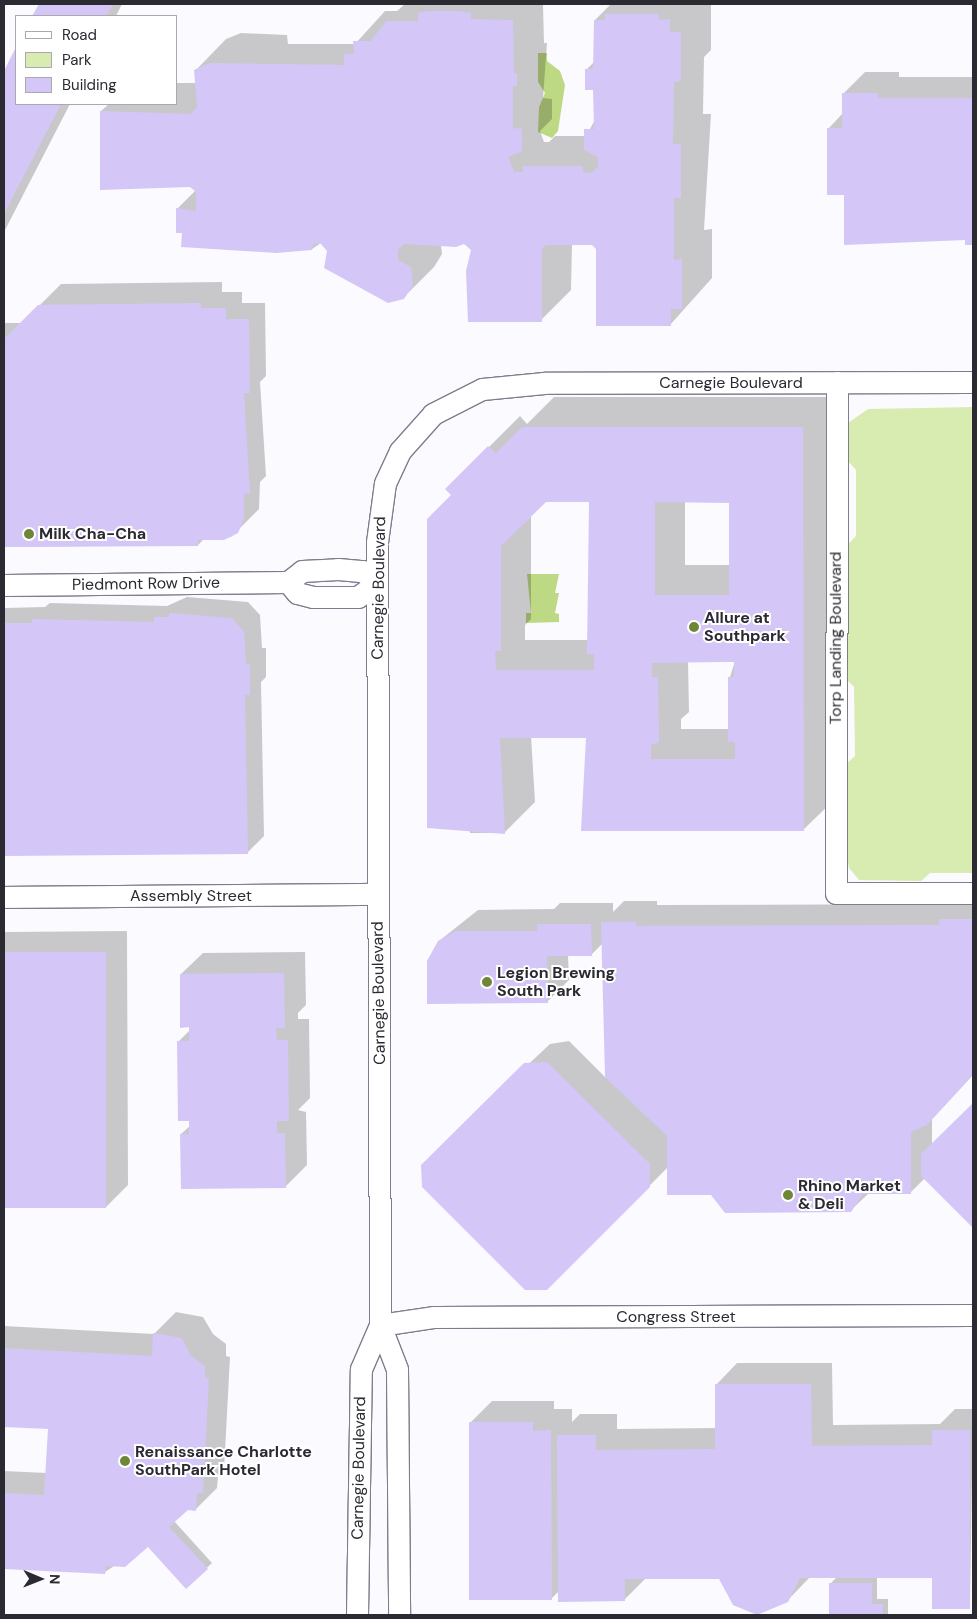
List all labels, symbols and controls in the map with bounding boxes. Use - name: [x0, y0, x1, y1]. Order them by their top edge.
- legend: [15, 15, 178, 105]
- text: Road: [62, 25, 97, 45]
- text: Park: [62, 50, 92, 70]
- text: Building: [62, 75, 117, 95]
- street label: Carnegie Boulevard: [659, 373, 803, 393]
- street label: Carnegie Boulevard: [368, 516, 390, 660]
- place label: Milk Cha-Cha: [39, 524, 146, 544]
- marker: Milk Cha-Cha: [23, 528, 35, 540]
- street label: Torp Landing Boulevard: [826, 552, 846, 724]
- street label: Piedmont Row Drive: [72, 573, 220, 595]
- place label: Allure at Southpark: [704, 608, 786, 646]
- marker: Allure at Southpark: [688, 621, 700, 633]
- street label: Assembly Street: [130, 886, 252, 906]
- street label: Carnegie Boulevard: [368, 921, 390, 1065]
- place label: Legion Brewing South Park: [497, 963, 615, 1001]
- marker: Legion Brewing South Park: [481, 976, 493, 988]
- place label: Rhino Market & Deli: [798, 1176, 901, 1214]
- marker: Rhino Market & Deli: [782, 1189, 794, 1201]
- street label: Congress Street: [616, 1307, 736, 1327]
- street label: Carnegie Boulevard: [348, 1396, 370, 1540]
- place label: Renaissance Charlotte SouthPark Hotel: [135, 1442, 312, 1480]
- marker: Renaissance Charlotte SouthPark Hotel: [119, 1455, 131, 1467]
- north arrow: [15, 1554, 65, 1604]
- text: N: [46, 1574, 64, 1585]

